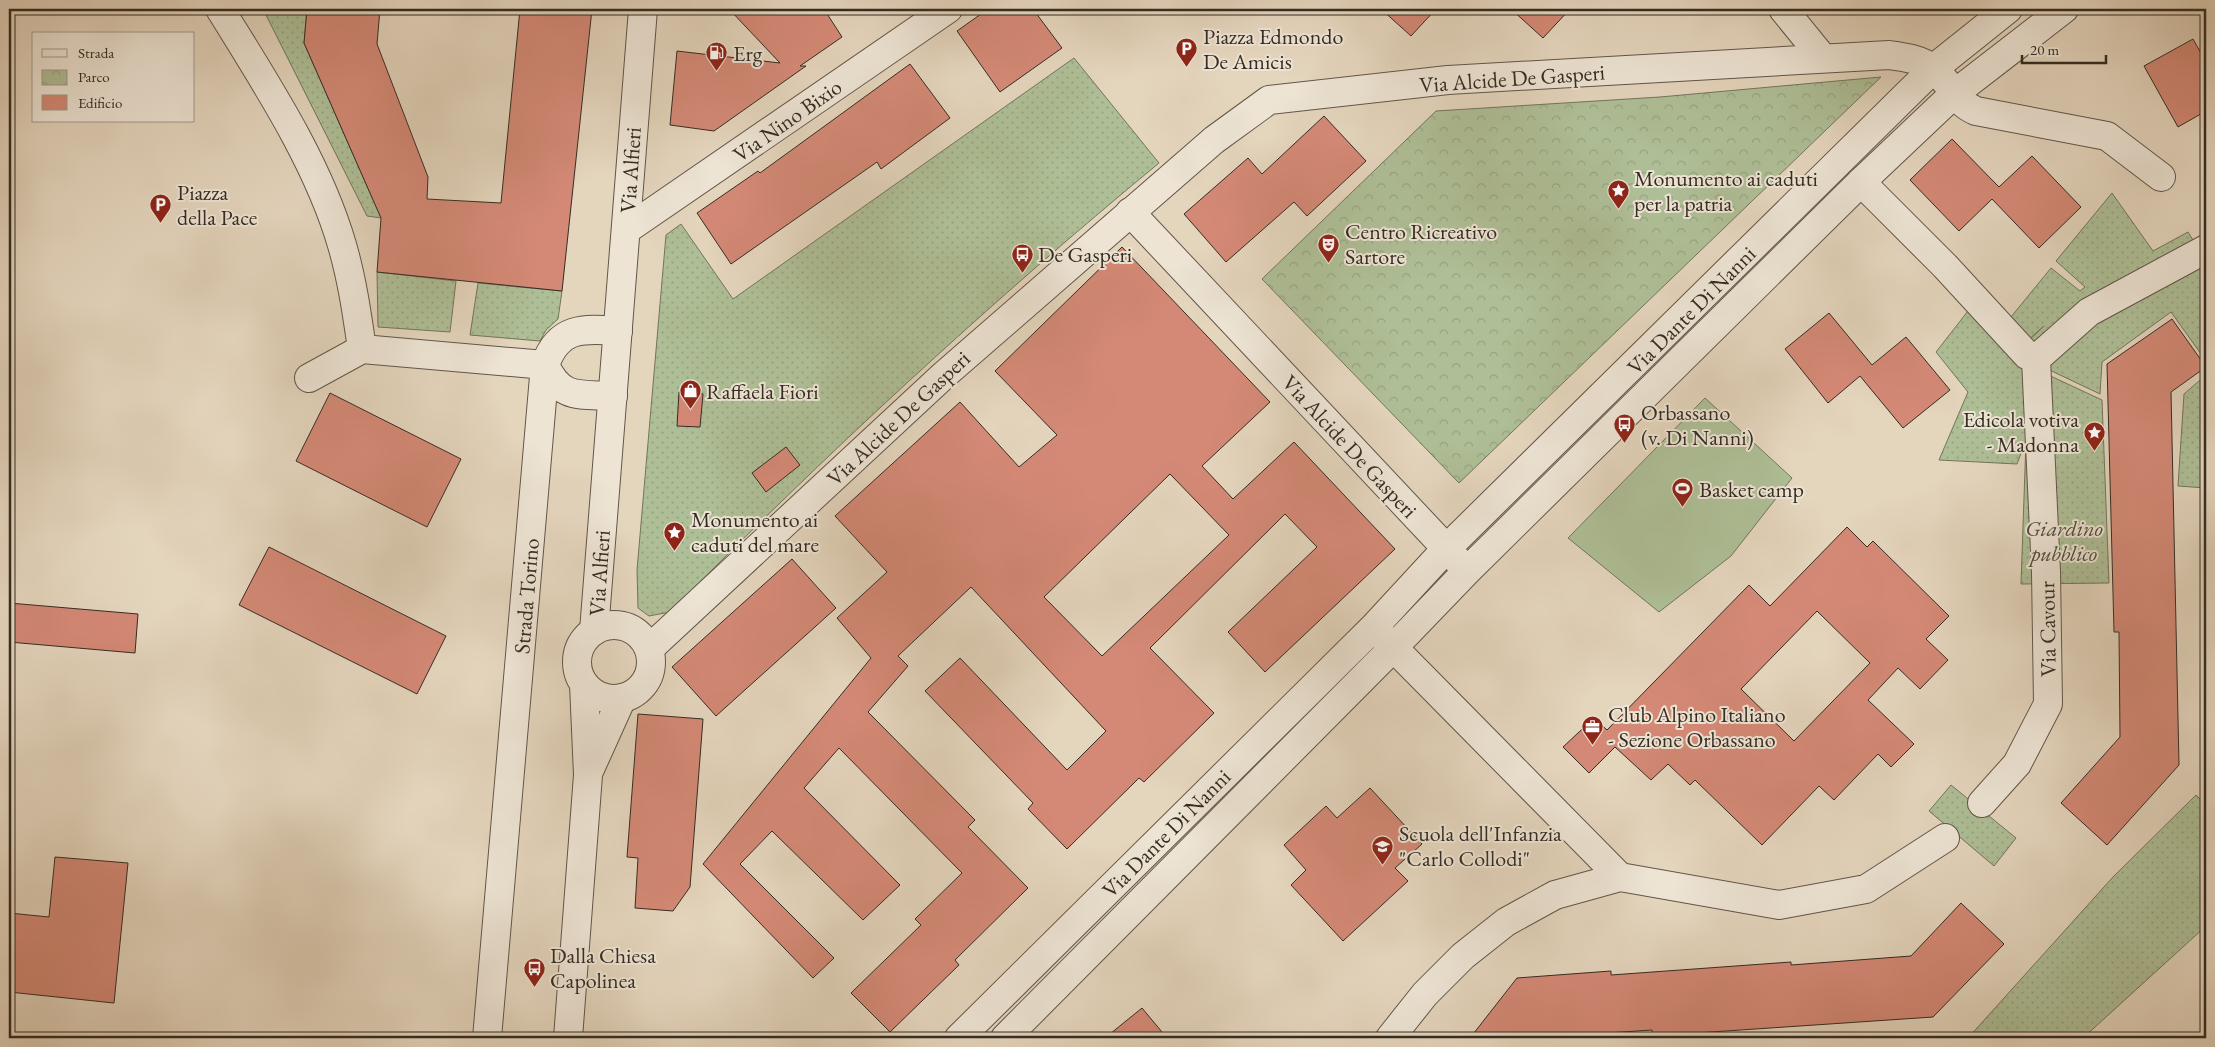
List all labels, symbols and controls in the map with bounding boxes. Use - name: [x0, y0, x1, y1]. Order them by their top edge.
- place label: Piazza Edmondo De Amicis: [1203, 22, 1343, 76]
- legend: [32, 32, 195, 122]
- scale bar: [2022, 32, 2106, 64]
- parking icon: Piazza Edmondo De Amicis: [1175, 37, 1199, 68]
- place label: Erg: [733, 39, 763, 68]
- text: 20 m: [2030, 40, 2059, 59]
- fuel station icon: Erg: [705, 41, 729, 72]
- text: Strada: [78, 43, 114, 62]
- street label: Via Alcide De Gasperi: [1418, 58, 1606, 99]
- text: Parco: [78, 67, 110, 86]
- street label: Via Nino Bixio: [727, 72, 848, 169]
- text: Edificio: [78, 93, 122, 112]
- street label: Via Alfieri: [613, 126, 648, 214]
- place label: Monumento ai caduti per la patria: [1634, 164, 1818, 218]
- place label: Piazza della Pace: [177, 178, 258, 232]
- place icon: Monumento ai caduti per la patria: [1606, 179, 1630, 210]
- parking icon: Piazza della Pace: [149, 193, 173, 224]
- place label: Centro Ricreativo Sartore: [1345, 217, 1497, 271]
- theatre icon: Centro Ricreativo Sartore: [1317, 232, 1341, 263]
- place label: De Gasperi: [1038, 240, 1132, 269]
- street label: Via Dante Di Nanni: [1621, 240, 1762, 381]
- bus stop icon: De Gasperi: [1010, 242, 1034, 273]
- street label: Via Alcide De Gasperi: [820, 344, 976, 492]
- street label: Via Alcide De Gasperi: [1276, 368, 1424, 524]
- place label: Raffaela Fiori: [706, 377, 819, 406]
- shop icon: Raffaela Fiori: [678, 379, 702, 410]
- place label: Orbassano (v. Di Nanni): [1641, 398, 1754, 452]
- place label: Edicola votiva - Madonna: [1963, 405, 2079, 459]
- bus stop icon: Orbassano (v. Di Nanni): [1613, 413, 1637, 444]
- place icon: Edicola votiva - Madonna: [2083, 420, 2107, 451]
- place label: Basket camp: [1699, 475, 1804, 504]
- sports icon: Basket camp: [1671, 477, 1695, 508]
- place label: Monumento ai caduti del mare: [691, 505, 819, 559]
- park label: Giardino pubblico: [2025, 514, 2103, 568]
- place icon: Monumento ai caduti del mare: [663, 520, 687, 551]
- street label: Via Alfieri: [582, 529, 617, 617]
- street label: Strada Torino: [507, 537, 546, 655]
- street label: Via Cavour: [2032, 580, 2063, 677]
- place label: Club Alpino Italiano - Sezione Orbassano: [1608, 700, 1786, 754]
- office icon: Club Alpino Italiano - Sezione Orbassano: [1580, 715, 1604, 746]
- street label: Via Dante Di Nanni: [1096, 763, 1237, 904]
- place label: Scuola dell'Infanzia "Carlo Collodi": [1399, 819, 1562, 873]
- school or university icon: Scuola dell'Infanzia "Carlo Collodi": [1371, 834, 1395, 865]
- place label: Dalla Chiesa Capolinea: [550, 941, 656, 995]
- bus stop icon: Dalla Chiesa Capolinea: [522, 956, 546, 987]

